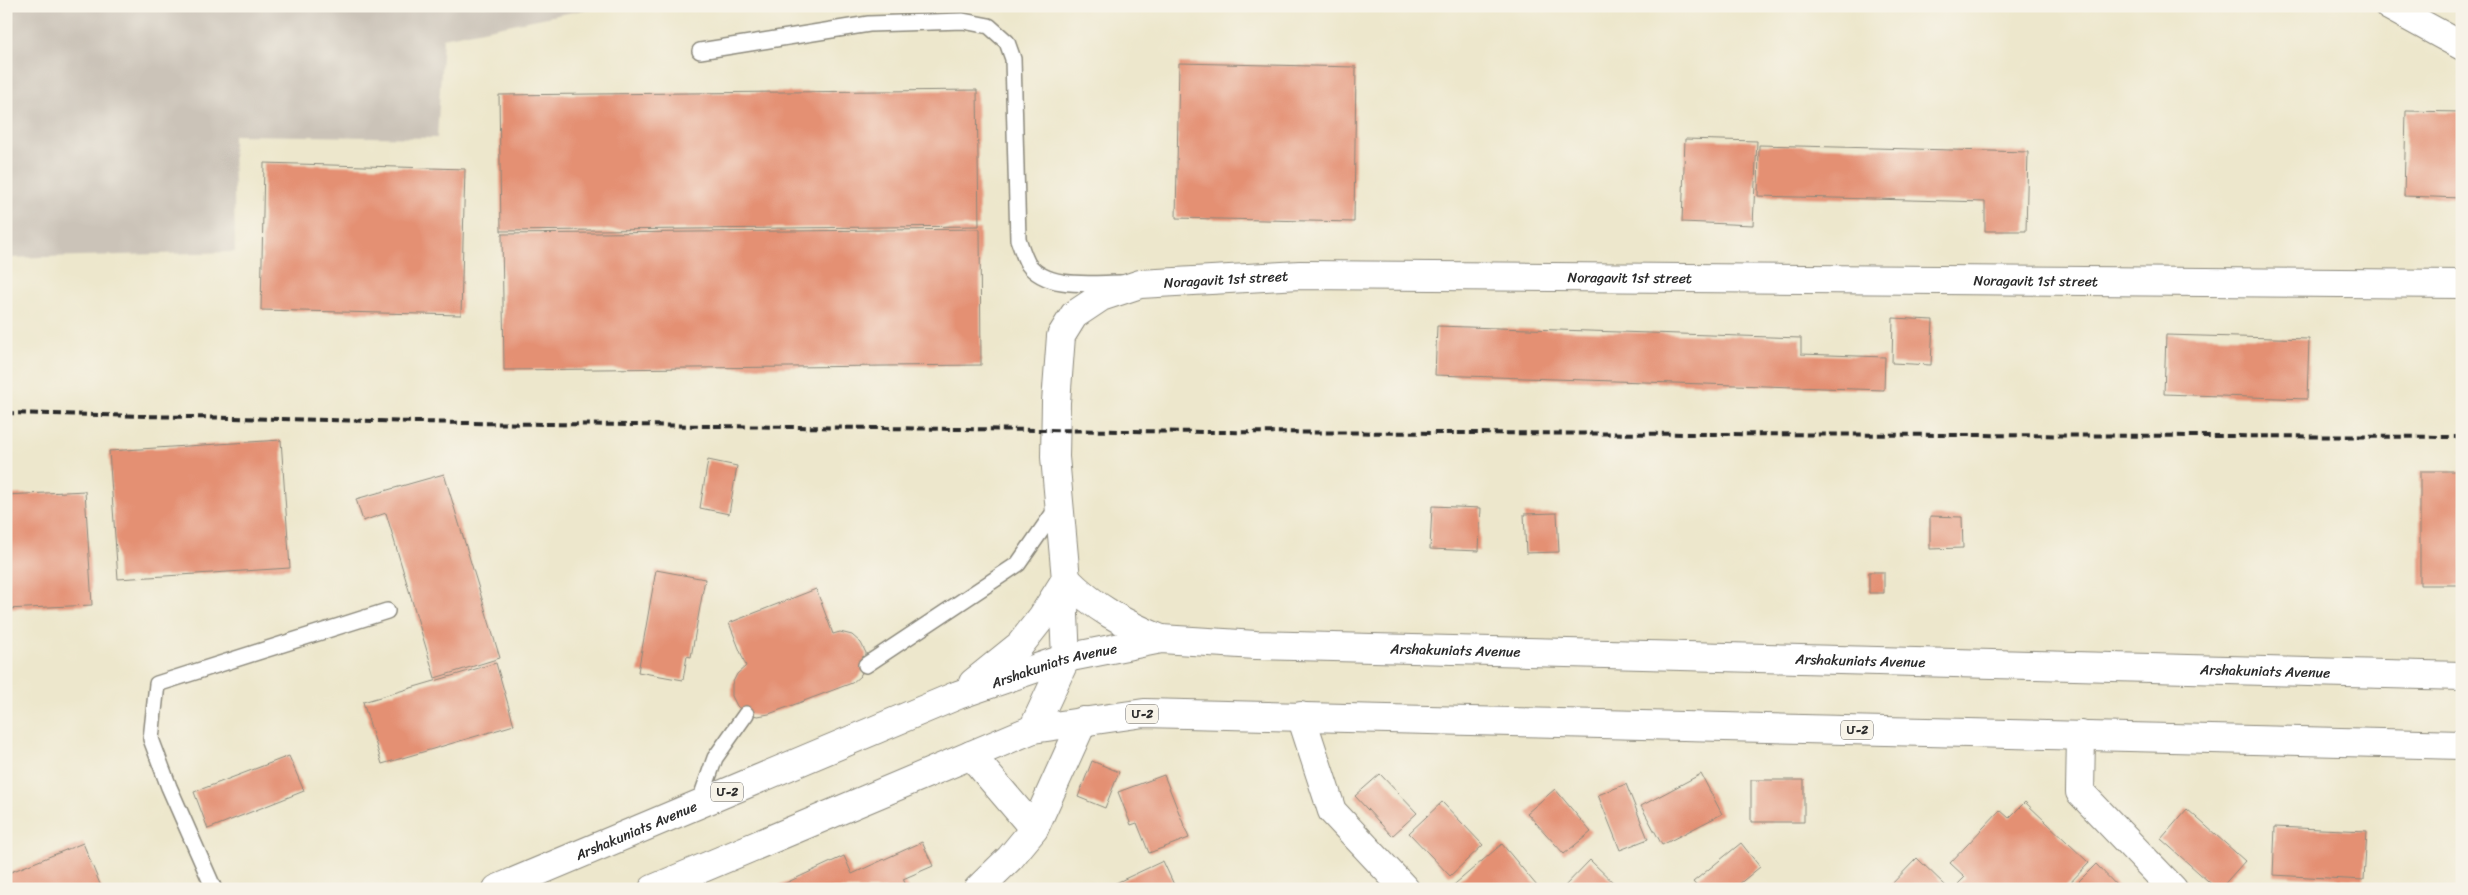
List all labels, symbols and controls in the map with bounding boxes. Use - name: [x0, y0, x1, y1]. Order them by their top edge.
- street label: Noragavit 1st street: [1163, 264, 1289, 296]
- street label: Noragavit 1st street: [1567, 265, 1692, 291]
- street label: Noragavit 1st street: [1973, 268, 2098, 294]
- street label: Arshakuniats Avenue: [987, 636, 1119, 696]
- street label: Arshakuniats Avenue: [1389, 636, 1521, 665]
- street label: Arshakuniats Avenue: [1794, 647, 1926, 675]
- street label: Arshakuniats Avenue: [2199, 657, 2331, 686]
- road number: Մ-2: [1126, 704, 1158, 724]
- road number: Մ-2: [1841, 720, 1873, 740]
- road number: Մ-2: [711, 782, 743, 802]
- street label: Arshakuniats Avenue: [571, 794, 701, 868]

